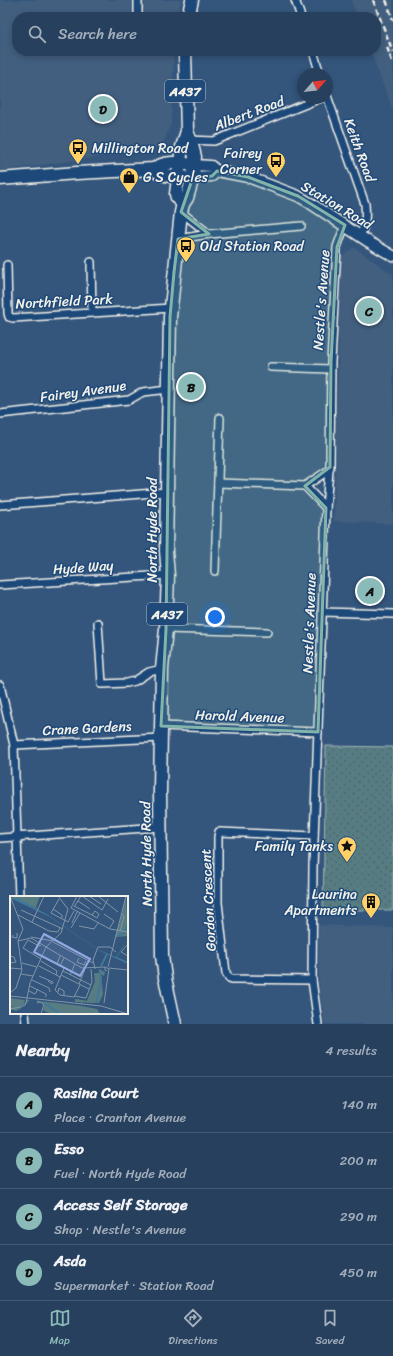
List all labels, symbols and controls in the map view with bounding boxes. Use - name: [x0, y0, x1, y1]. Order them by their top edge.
- search box: [12, 12, 381, 56]
- text: Search here: [58, 21, 137, 47]
- icon: search: [26, 23, 48, 45]
- north arrow: [297, 68, 333, 104]
- road number: A437: [165, 80, 205, 102]
- street label: Albert Road: [210, 88, 289, 139]
- pin: D: [90, 94, 116, 124]
- street label: Keith Road: [336, 115, 383, 187]
- place label: Millington Road: [92, 136, 190, 161]
- bus stop icon: Millington Road: [67, 137, 89, 165]
- place label: Fairey Corner: [220, 141, 263, 182]
- bus stop icon: Fairey Corner: [265, 150, 287, 178]
- place label: G S Cycles: [143, 165, 209, 190]
- shop icon: G S Cycles: [118, 166, 140, 194]
- street label: Station Road: [296, 174, 379, 238]
- place label: Old Station Road: [200, 234, 305, 259]
- bus stop icon: Old Station Road: [175, 235, 197, 263]
- street label: Nestle's Avenue: [306, 249, 337, 351]
- street label: Northfield Park: [15, 286, 114, 317]
- pin: C: [356, 296, 382, 326]
- pin: B: [178, 372, 204, 402]
- street label: Fairey Avenue: [38, 373, 128, 410]
- street label: North Hyde Road: [140, 476, 165, 582]
- street label: Hyde Way: [52, 553, 115, 582]
- street label: Nestle's Avenue: [295, 572, 324, 674]
- pin: A: [357, 576, 383, 606]
- road number: A437: [147, 603, 187, 625]
- your location: [205, 607, 225, 627]
- street label: Harold Avenue: [195, 702, 285, 731]
- street label: Crane Gardens: [42, 714, 132, 743]
- street label: North Hyde Road: [133, 800, 160, 907]
- place label: Family Tanks: [255, 834, 333, 859]
- place icon: Family Tanks: [336, 835, 358, 863]
- street label: Gordon Crescent: [193, 848, 224, 952]
- place label: Laurina Apartments: [283, 882, 358, 923]
- building icon: Laurina Apartments: [360, 891, 382, 919]
- inset map: [10, 896, 128, 1014]
- text: Nearby: [16, 1035, 70, 1065]
- text: 4 results: [325, 1039, 377, 1062]
- text: Rasina Court: [54, 1080, 139, 1106]
- text: A: [25, 1093, 33, 1116]
- text: 140 m: [342, 1093, 377, 1116]
- text: Place · Cranton Avenue: [54, 1106, 186, 1129]
- text: Esso: [54, 1136, 84, 1162]
- text: B: [25, 1149, 33, 1172]
- text: 200 m: [340, 1149, 377, 1172]
- text: Fuel · North Hyde Road: [54, 1162, 186, 1185]
- text: Access Self Storage: [54, 1192, 188, 1218]
- text: C: [25, 1205, 33, 1228]
- text: 290 m: [340, 1205, 377, 1228]
- text: Shop · Nestle's Avenue: [54, 1218, 186, 1241]
- text: Asda: [54, 1248, 86, 1274]
- text: D: [25, 1261, 33, 1284]
- text: 450 m: [339, 1261, 377, 1284]
- text: Supermarket · Station Road: [54, 1274, 213, 1297]
- tab: Map: [49, 1307, 71, 1350]
- tab: Directions: [168, 1307, 218, 1350]
- tab: Saved: [315, 1307, 344, 1350]

